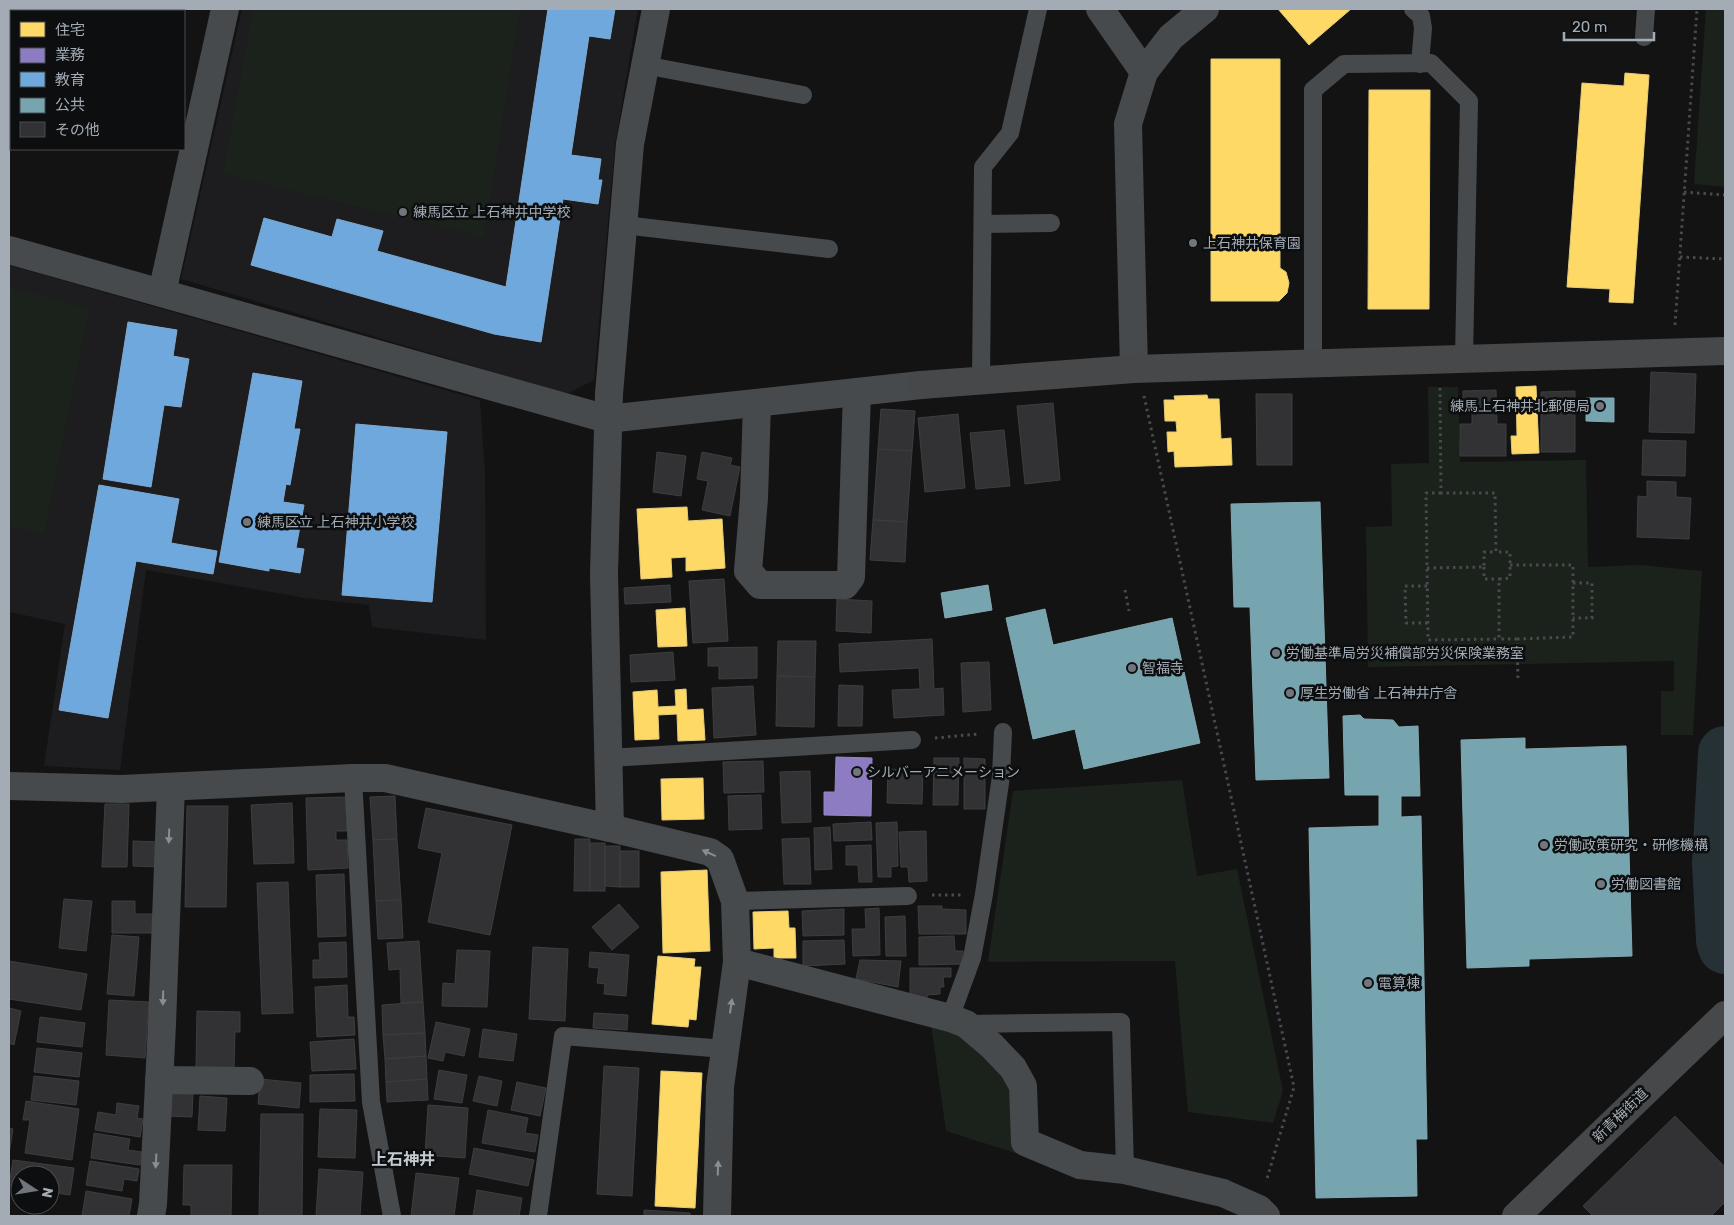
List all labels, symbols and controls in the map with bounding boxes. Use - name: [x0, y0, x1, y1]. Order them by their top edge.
- legend: [10, 10, 185, 150]
- scale bar: [1564, 10, 1654, 42]
- text: 20 m: [1572, 18, 1607, 36]
- text: 住宅: [55, 21, 85, 39]
- text: 業務: [55, 46, 85, 64]
- text: 教育: [55, 71, 85, 89]
- text: 公共: [55, 96, 85, 114]
- text: その他: [55, 121, 100, 139]
- place label: 練馬区立 上石神井中学校: [413, 204, 570, 221]
- marker: 練馬区立 上石神井中学校: [397, 206, 409, 218]
- place label: 上石神井保育園: [1203, 235, 1301, 252]
- marker: 上石神井保育園: [1187, 237, 1199, 249]
- place label: 練馬上石神井北郵便局: [1450, 398, 1590, 415]
- marker: 練馬上石神井北郵便局: [1594, 400, 1606, 412]
- place label: 練馬区立 上石神井小学校: [257, 514, 414, 531]
- marker: 練馬区立 上石神井小学校: [241, 516, 253, 528]
- place label: 労働基準局労災補償部労災保険業務室: [1286, 645, 1524, 662]
- marker: 労働基準局労災補償部労災保険業務室: [1270, 647, 1282, 659]
- place label: 智福寺: [1142, 660, 1184, 677]
- marker: 智福寺: [1126, 662, 1138, 674]
- place label: 厚生労働省 上石神井庁舎: [1300, 685, 1457, 702]
- marker: 厚生労働省 上石神井庁舎: [1284, 687, 1296, 699]
- place label: シルバーアニメーション: [867, 764, 1020, 781]
- marker: シルバーアニメーション: [851, 766, 863, 778]
- one-way arrow: [165, 828, 173, 844]
- place label: 労働政策研究・研修機構: [1554, 837, 1708, 854]
- marker: 労働政策研究・研修機構: [1538, 839, 1550, 851]
- one-way arrow: [701, 849, 716, 858]
- place label: 労働図書館: [1611, 876, 1681, 893]
- marker: 労働図書館: [1595, 878, 1607, 890]
- place label: 電算棟: [1378, 975, 1420, 992]
- marker: 電算棟: [1362, 977, 1374, 989]
- one-way arrow: [159, 991, 167, 1007]
- one-way arrow: [728, 997, 736, 1013]
- street label: 新青梅街道: [1589, 1085, 1651, 1146]
- district label: 上石神井: [371, 1150, 435, 1169]
- one-way arrow: [151, 1153, 159, 1169]
- one-way arrow: [714, 1159, 722, 1175]
- north arrow: [10, 1165, 60, 1215]
- text: N: [38, 1186, 57, 1199]

